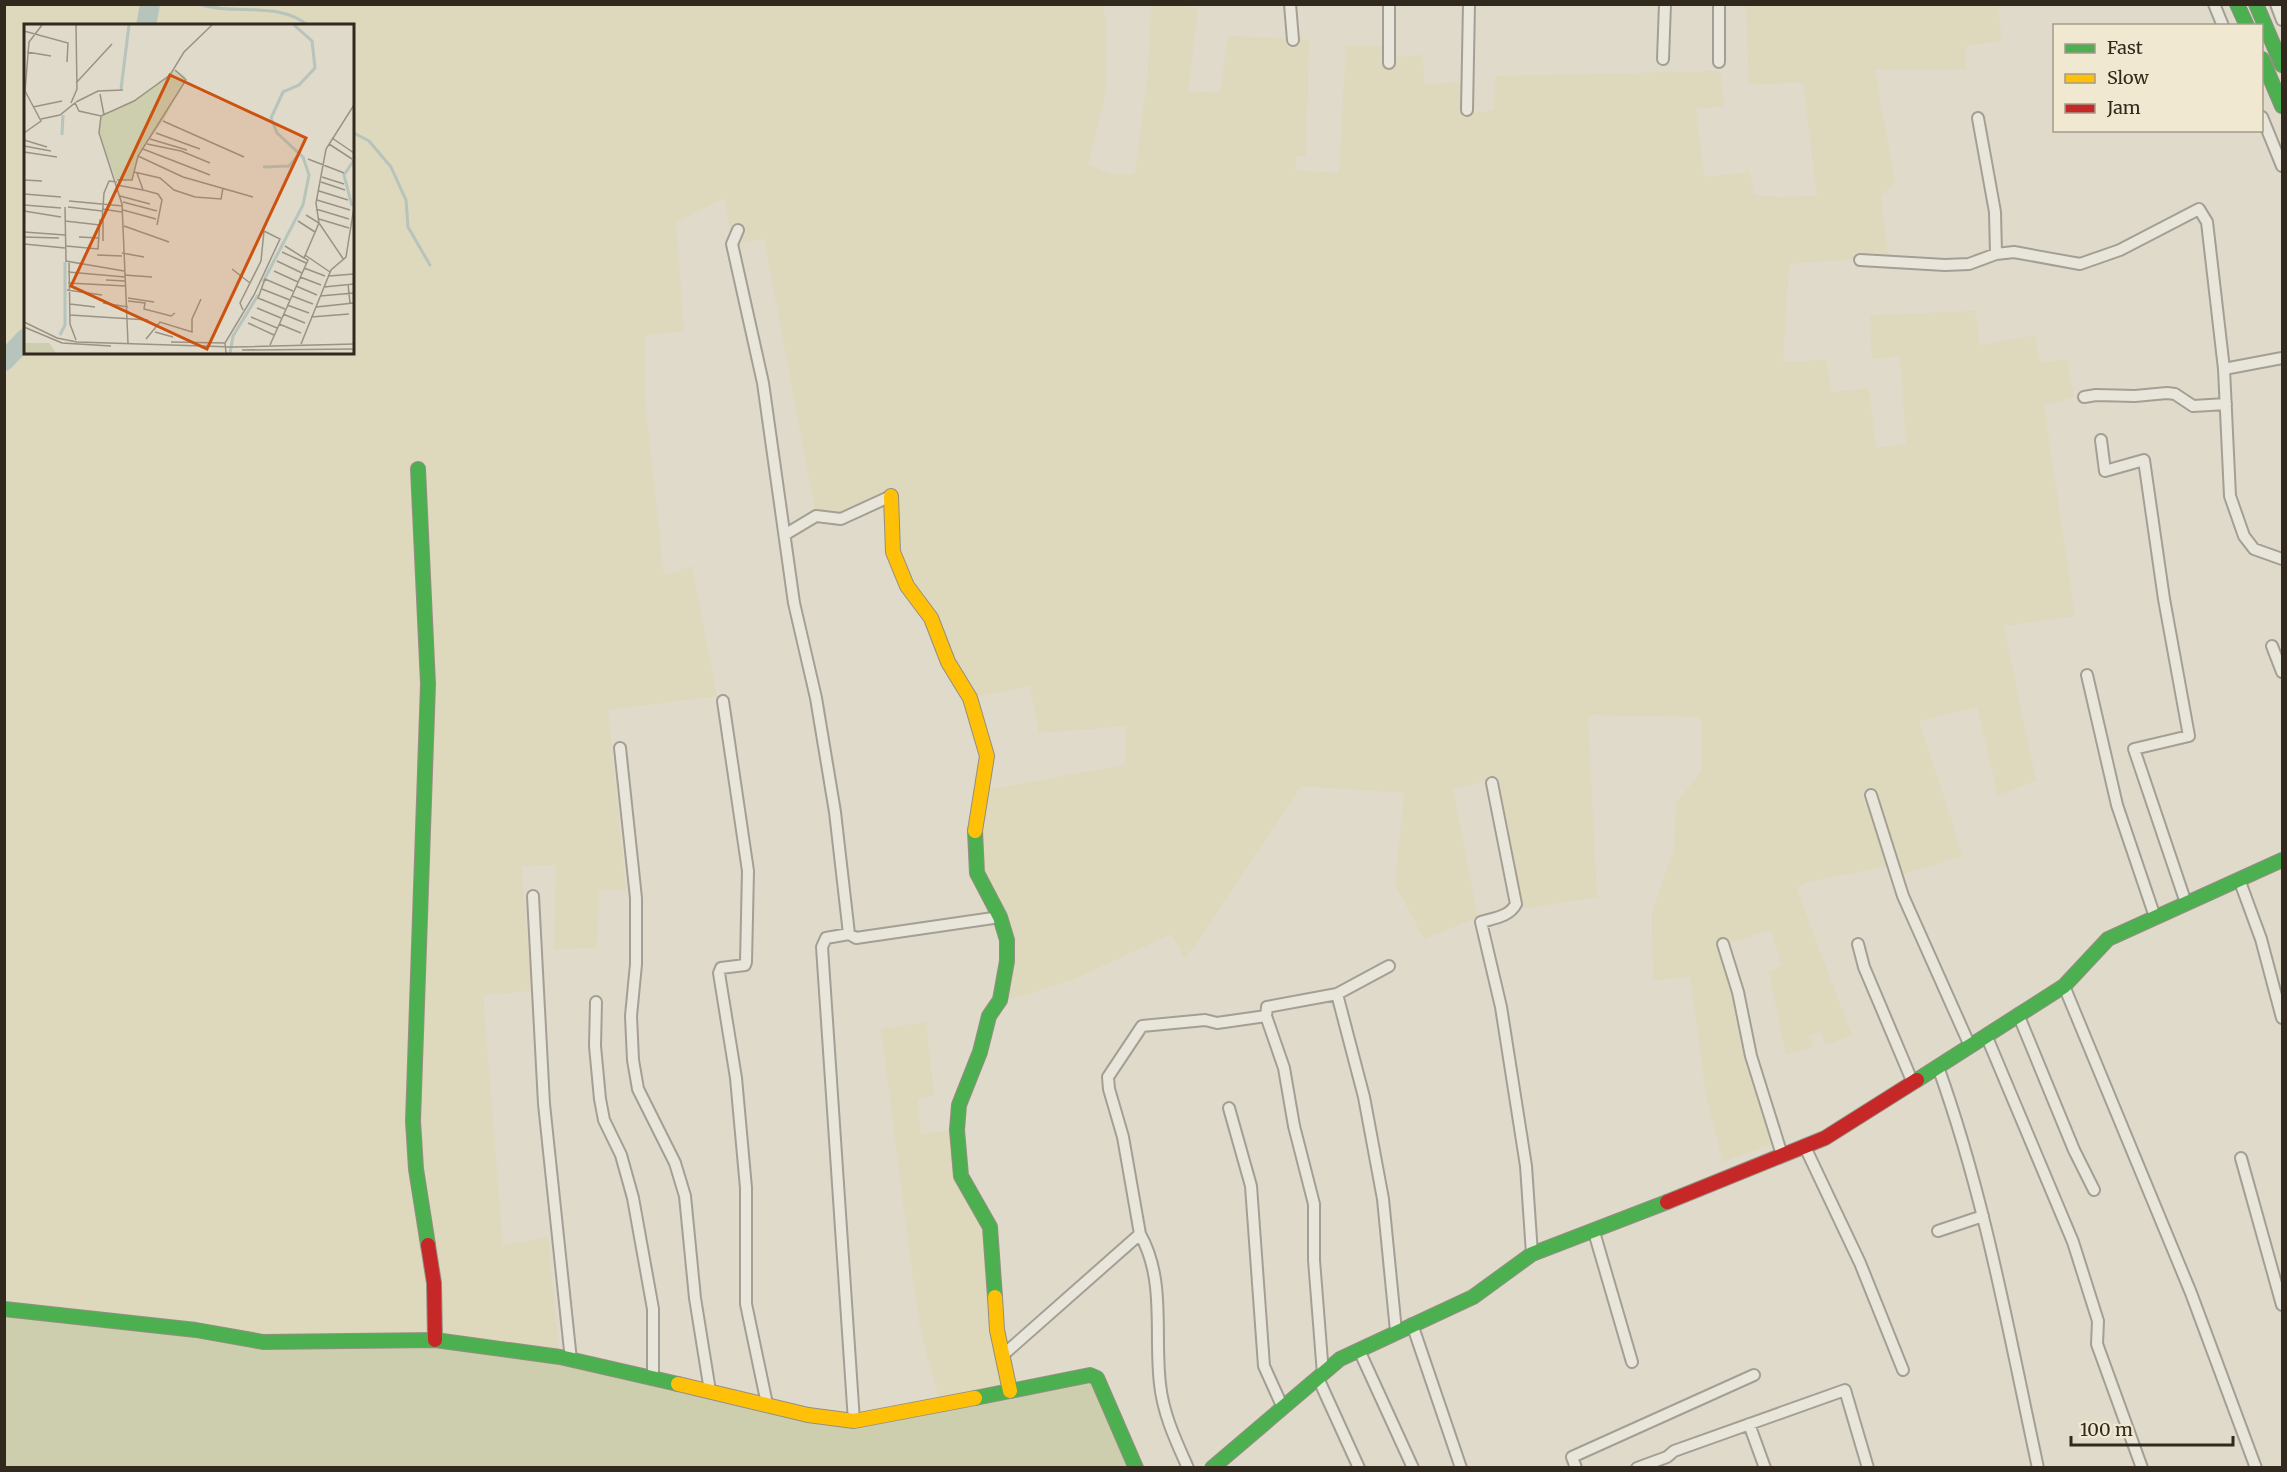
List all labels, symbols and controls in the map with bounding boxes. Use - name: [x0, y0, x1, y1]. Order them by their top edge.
- inset map: [24, 24, 354, 354]
- legend: [2053, 24, 2263, 132]
- text: Fast: [2107, 36, 2143, 59]
- text: Slow: [2107, 66, 2150, 89]
- text: Jam: [2106, 96, 2141, 119]
- scale bar: [2071, 1409, 2233, 1447]
- text: 100 m: [2080, 1418, 2133, 1441]

